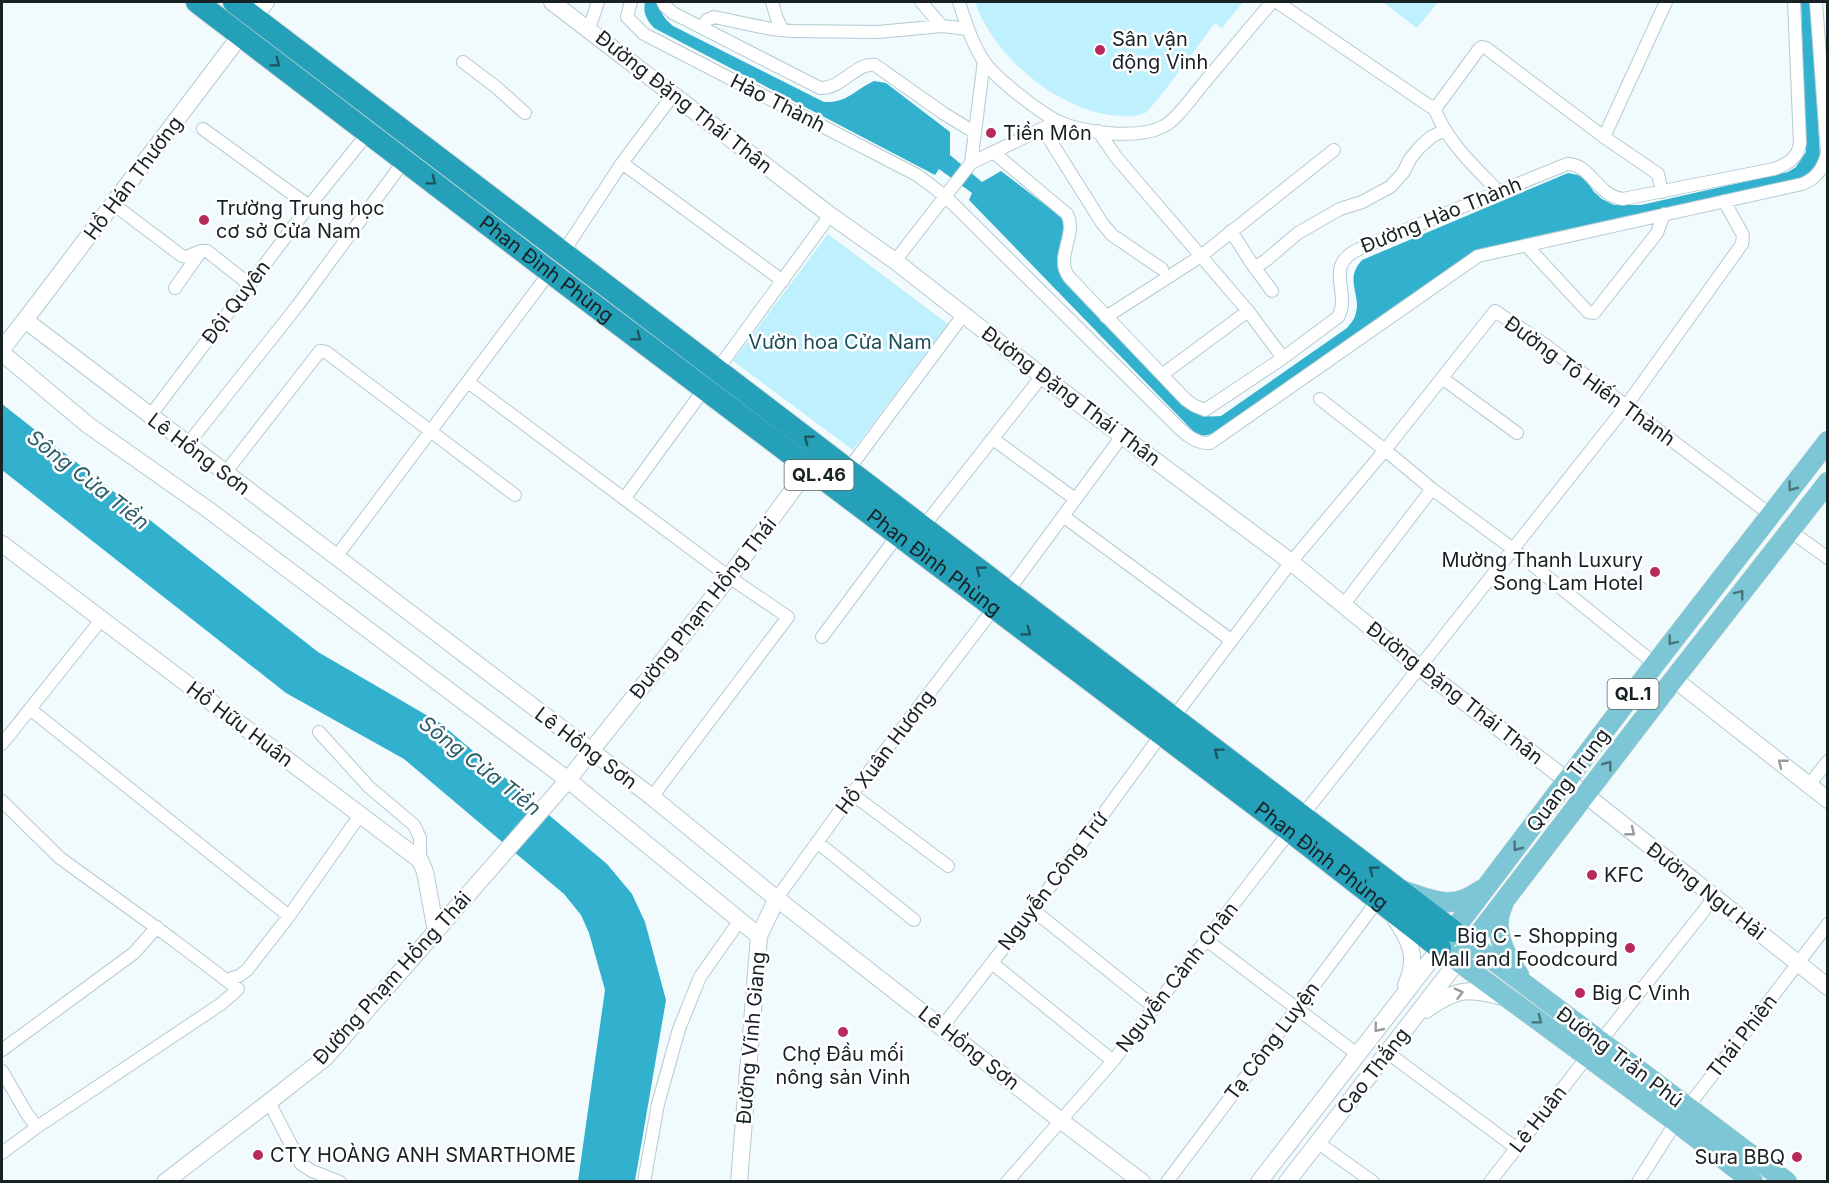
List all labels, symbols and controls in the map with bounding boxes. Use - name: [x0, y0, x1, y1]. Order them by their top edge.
- street label: Đường Đặng Thái Thân: [591, 26, 777, 178]
- place label: Sân vận động Vinh: [1112, 27, 1208, 74]
- marker: Sân vận động Vinh: [1093, 43, 1107, 57]
- one-way arrow: [270, 56, 281, 67]
- street label: Hào Thành: [727, 69, 829, 137]
- street label: Hồ Hán Thương: [79, 111, 187, 245]
- place label: Tiền Môn: [1003, 121, 1092, 145]
- marker: Tiền Môn: [984, 126, 998, 140]
- street label: Đường Hào Thành: [1357, 172, 1525, 258]
- one-way arrow: [425, 174, 436, 185]
- place label: Trường Trung học cơ sở Cửa Nam: [216, 196, 385, 243]
- street label: Phan Đình Phùng: [475, 210, 618, 328]
- marker: Trường Trung học cơ sở Cửa Nam: [197, 213, 211, 227]
- street label: Đội Quyên: [197, 256, 275, 348]
- street label: Đường Tô Hiến Thành: [1500, 311, 1680, 451]
- street label: Đường Đặng Thái Thân: [977, 321, 1165, 471]
- one-way arrow: [631, 330, 642, 341]
- park label: Vườn hoa Cửa Nam: [748, 330, 932, 354]
- street label: Lê Hồng Sơn: [143, 408, 255, 500]
- water label: Sông Cửa Tiền: [22, 424, 154, 535]
- one-way arrow: [803, 435, 814, 446]
- road number: QL.46: [784, 460, 854, 490]
- one-way arrow: [1788, 480, 1799, 491]
- street label: Phan Đình Phùng: [862, 504, 1006, 621]
- street label: Đường Phạm Hồng Thái: [625, 512, 781, 704]
- place label: Mường Thanh Luxury Song Lam Hotel: [1441, 548, 1643, 595]
- marker: Mường Thanh Luxury Song Lam Hotel: [1648, 565, 1662, 579]
- one-way arrow: [975, 566, 986, 577]
- one-way arrow: [1733, 590, 1744, 601]
- street label: Đường Đặng Thái Thân: [1362, 617, 1548, 769]
- one-way arrow: [1021, 625, 1032, 636]
- one-way arrow: [1669, 634, 1680, 645]
- street label: Hồ Hữu Huân: [182, 676, 298, 772]
- road number: QL.1: [1608, 679, 1658, 709]
- street label: Hồ Xuân Hương: [831, 685, 939, 819]
- street label: Lê Hồng Sơn: [530, 702, 642, 794]
- water label: Sông Cửa Tiền: [414, 710, 546, 821]
- street label: Quang Trung: [1521, 724, 1615, 836]
- one-way arrow: [1214, 748, 1225, 759]
- one-way arrow: [1777, 760, 1788, 771]
- one-way arrow: [1601, 761, 1612, 772]
- street label: Phan Đình Phùng: [1250, 797, 1393, 915]
- street label: Nguyễn Công Trứ: [993, 807, 1113, 955]
- one-way arrow: [1624, 824, 1635, 835]
- street label: Đường Ngư Hải: [1642, 837, 1770, 945]
- one-way arrow: [1514, 841, 1525, 852]
- place label: KFC: [1604, 863, 1644, 887]
- one-way arrow: [1369, 866, 1380, 877]
- marker: KFC: [1585, 868, 1599, 882]
- street label: Đường Phạm Hồng Thái: [308, 887, 476, 1069]
- street label: Nguyễn Cảnh Chân: [1111, 897, 1243, 1057]
- place label: Big C - Shopping Mall and Foodcourd: [1431, 924, 1618, 971]
- marker: Big C - Shopping Mall and Foodcourd: [1623, 941, 1637, 955]
- street label: Đường Vĩnh Giang: [731, 951, 771, 1125]
- street label: Tạ Công Luyện: [1220, 977, 1324, 1105]
- place label: Big C Vinh: [1592, 981, 1690, 1005]
- marker: Big C Vinh: [1573, 986, 1587, 1000]
- one-way arrow: [1453, 988, 1464, 1000]
- street label: Thái Phiên: [1702, 989, 1782, 1083]
- street label: Lê Hồng Sơn: [914, 1001, 1024, 1095]
- street label: Đường Trần Phú: [1552, 1002, 1688, 1112]
- one-way arrow: [1531, 1013, 1542, 1024]
- one-way arrow: [1375, 1021, 1386, 1032]
- street label: Cao Thắng: [1332, 1023, 1414, 1119]
- marker: Chợ Đầu mối nông sản Vinh: [836, 1025, 850, 1039]
- place label: Chợ Đầu mối nông sản Vinh: [775, 1042, 911, 1089]
- street label: Lê Huân: [1504, 1081, 1572, 1157]
- place label: CTY HOÀNG ANH SMARTHOME: [270, 1142, 576, 1167]
- place label: Sura BBQ: [1694, 1145, 1785, 1169]
- marker: CTY HOÀNG ANH SMARTHOME: [251, 1148, 265, 1162]
- marker: Sura BBQ: [1790, 1150, 1804, 1164]

